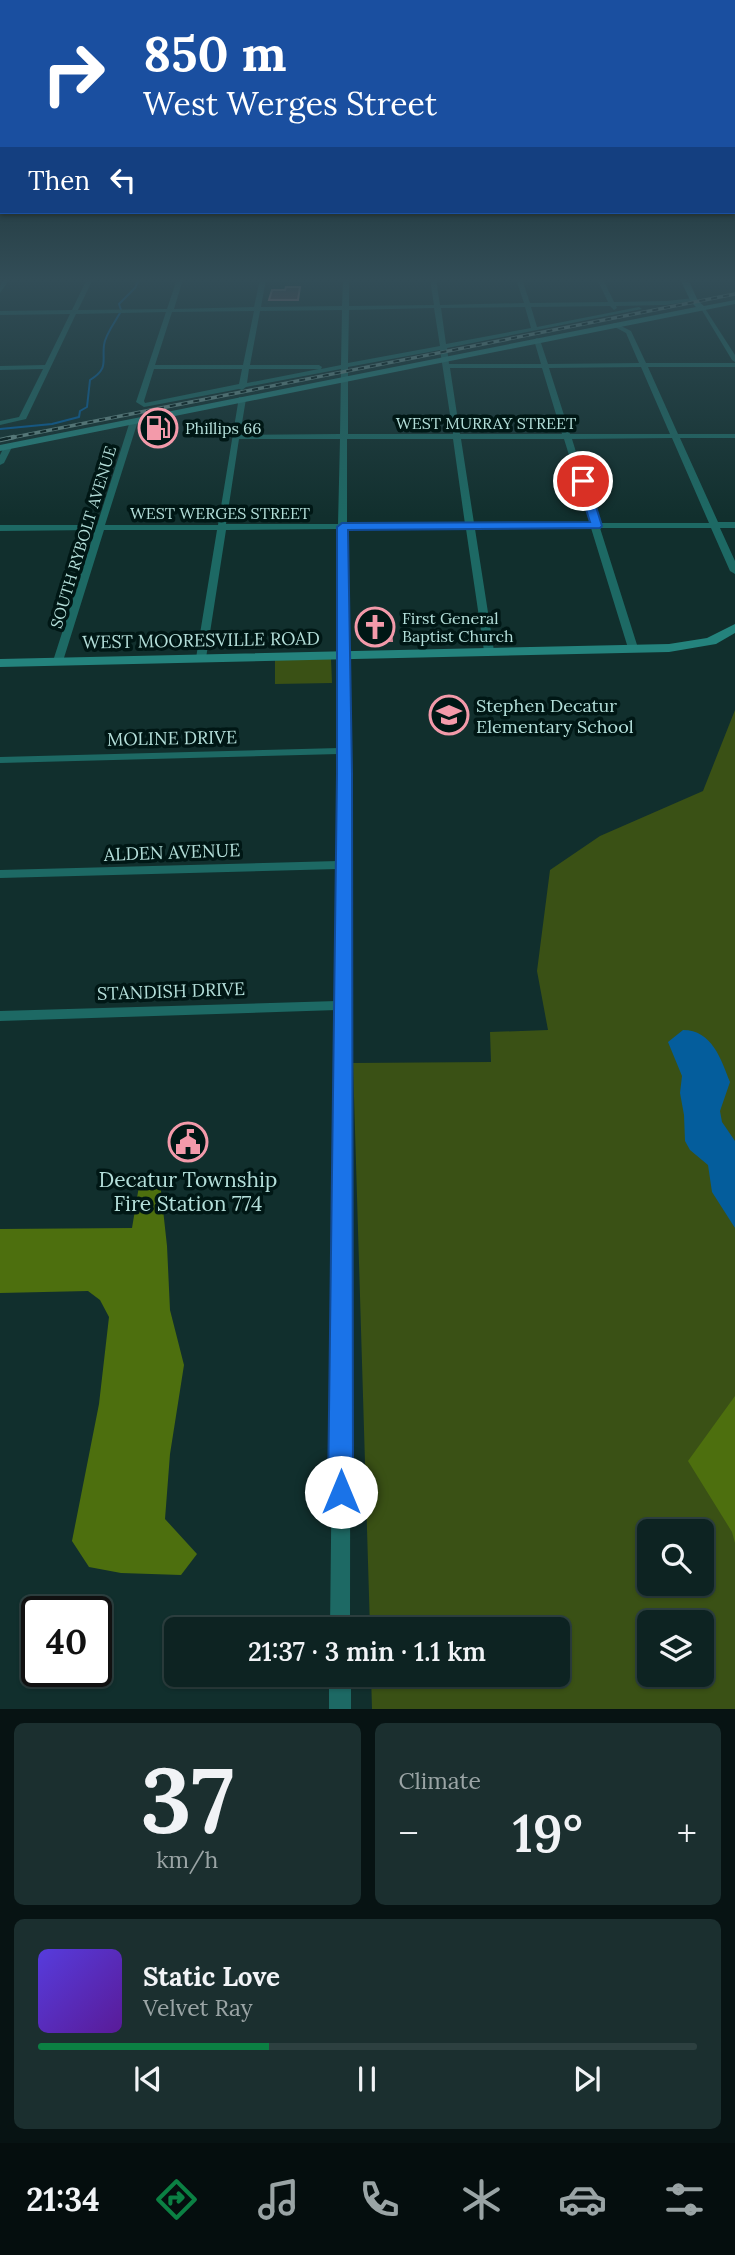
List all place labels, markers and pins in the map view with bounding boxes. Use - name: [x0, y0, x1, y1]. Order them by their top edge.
- fuel station icon: Phillips 66: [137, 407, 179, 449]
- place label: Phillips 66: [185, 418, 262, 438]
- pin: [553, 451, 613, 511]
- church icon: First General Baptist Church: [354, 606, 396, 648]
- place label: First General Baptist Church: [402, 608, 514, 646]
- school or university icon: Stephen Decatur Elementary School: [428, 694, 470, 736]
- place label: Stephen Decatur Elementary School: [476, 694, 634, 738]
- public building icon: Decatur Township Fire Station 774: [167, 1121, 209, 1163]
- place label: Decatur Township Fire Station 774: [99, 1166, 277, 1217]

